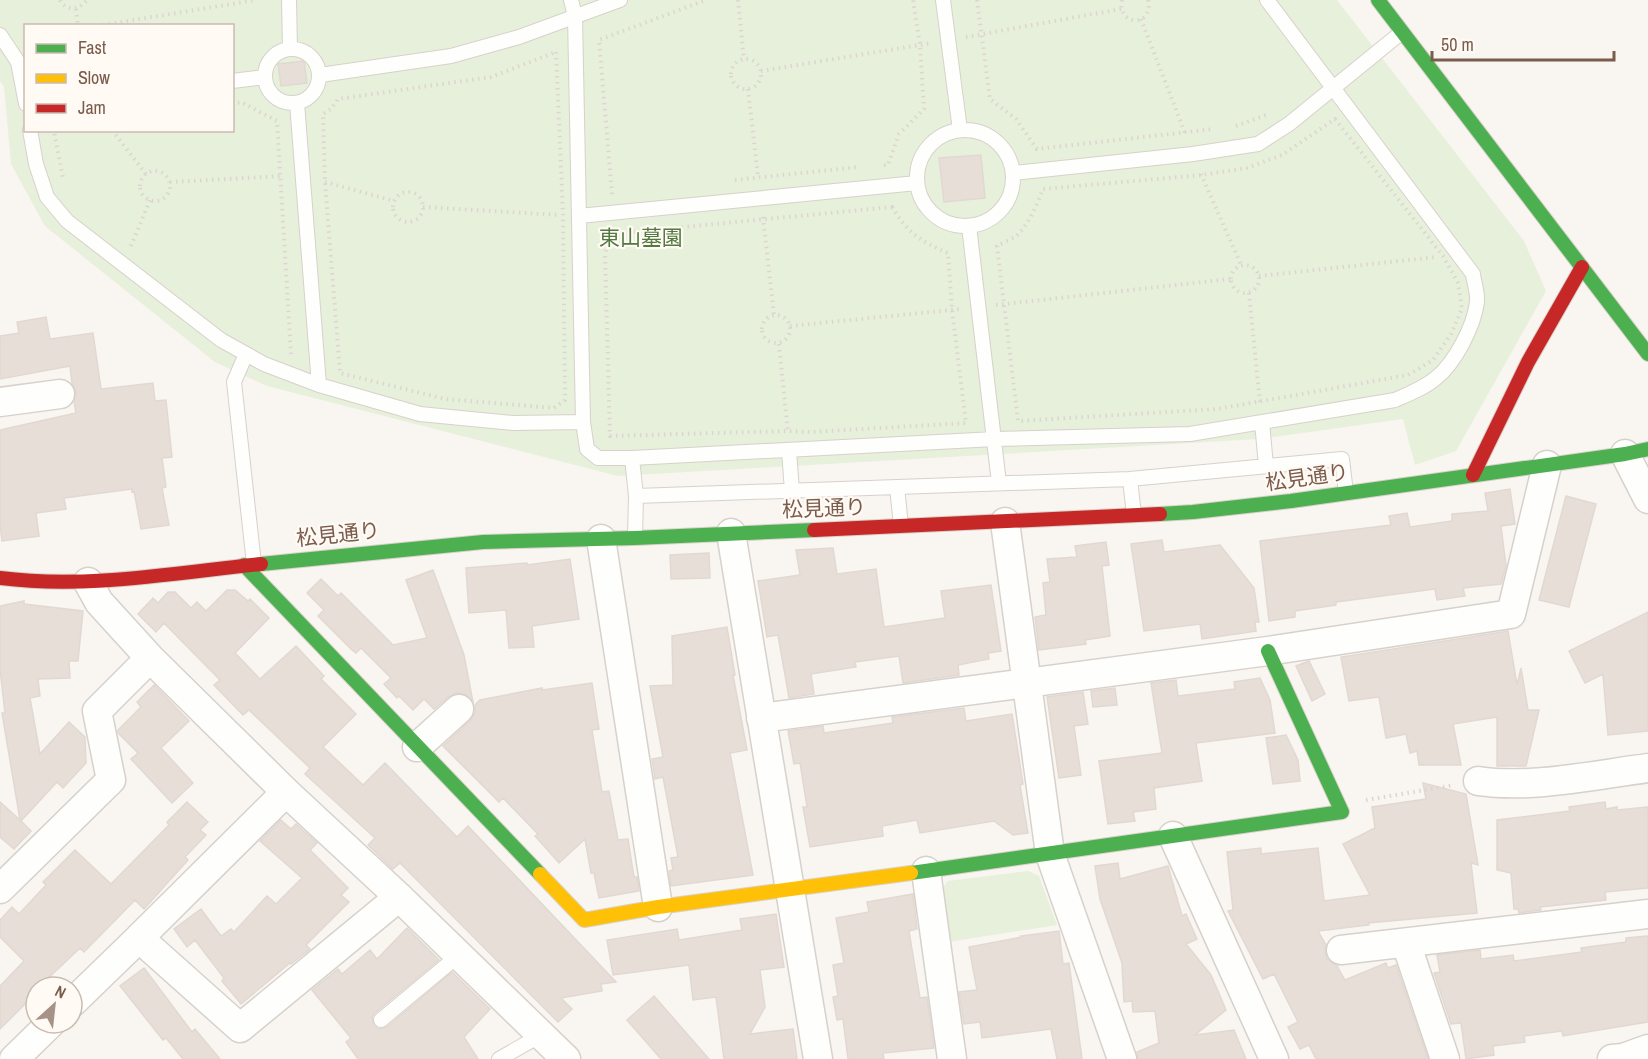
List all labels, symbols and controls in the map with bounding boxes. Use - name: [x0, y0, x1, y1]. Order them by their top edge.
- legend: [24, 24, 234, 132]
- scale bar: [1432, 24, 1614, 62]
- text: 50 m: [1441, 32, 1474, 57]
- text: Fast: [78, 35, 106, 60]
- text: Slow: [78, 65, 110, 90]
- text: Jam: [78, 95, 106, 120]
- park label: 東山墓園: [599, 223, 683, 252]
- street label: 松見通り: [1263, 457, 1351, 497]
- street label: 松見通り: [782, 492, 866, 524]
- street label: 松見通り: [295, 515, 381, 553]
- north arrow: [24, 975, 84, 1035]
- text: N: [52, 980, 70, 1004]

